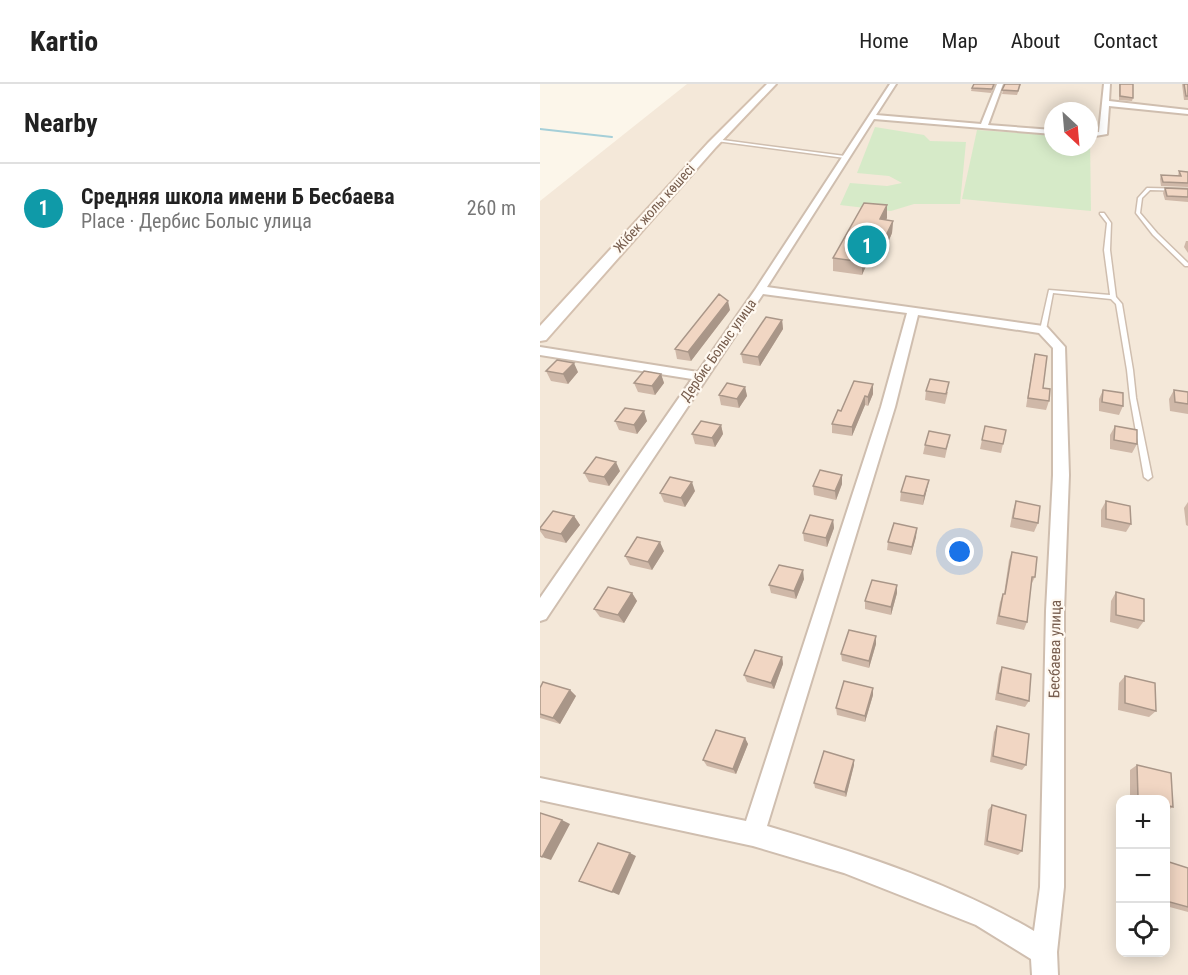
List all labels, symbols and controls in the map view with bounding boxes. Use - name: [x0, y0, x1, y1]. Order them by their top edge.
- text: Kartio: [30, 25, 98, 58]
- text: Home: [859, 29, 909, 53]
- text: Map: [942, 29, 978, 53]
- text: About: [1011, 29, 1060, 53]
- text: Contact: [1093, 29, 1158, 53]
- north arrow: [1044, 102, 1098, 156]
- text: Nearby: [24, 108, 98, 138]
- street label: Жібек жолы көшесі: [610, 161, 698, 255]
- text: Средняя школа имени Б Бесбаева: [81, 184, 395, 209]
- text: 1: [38, 196, 49, 220]
- text: 260 m: [467, 196, 516, 220]
- text: Place · Дербис Болыс улица: [81, 209, 312, 233]
- pin: 1: [848, 222, 886, 268]
- street label: Дербис Болыс улица: [677, 296, 759, 404]
- your location: [945, 537, 974, 566]
- street label: Бесбаева улица: [1045, 600, 1065, 698]
- map controls: [1116, 795, 1170, 957]
- button: +: [1116, 795, 1170, 849]
- button: −: [1116, 849, 1170, 903]
- button: locate: [1116, 903, 1170, 957]

